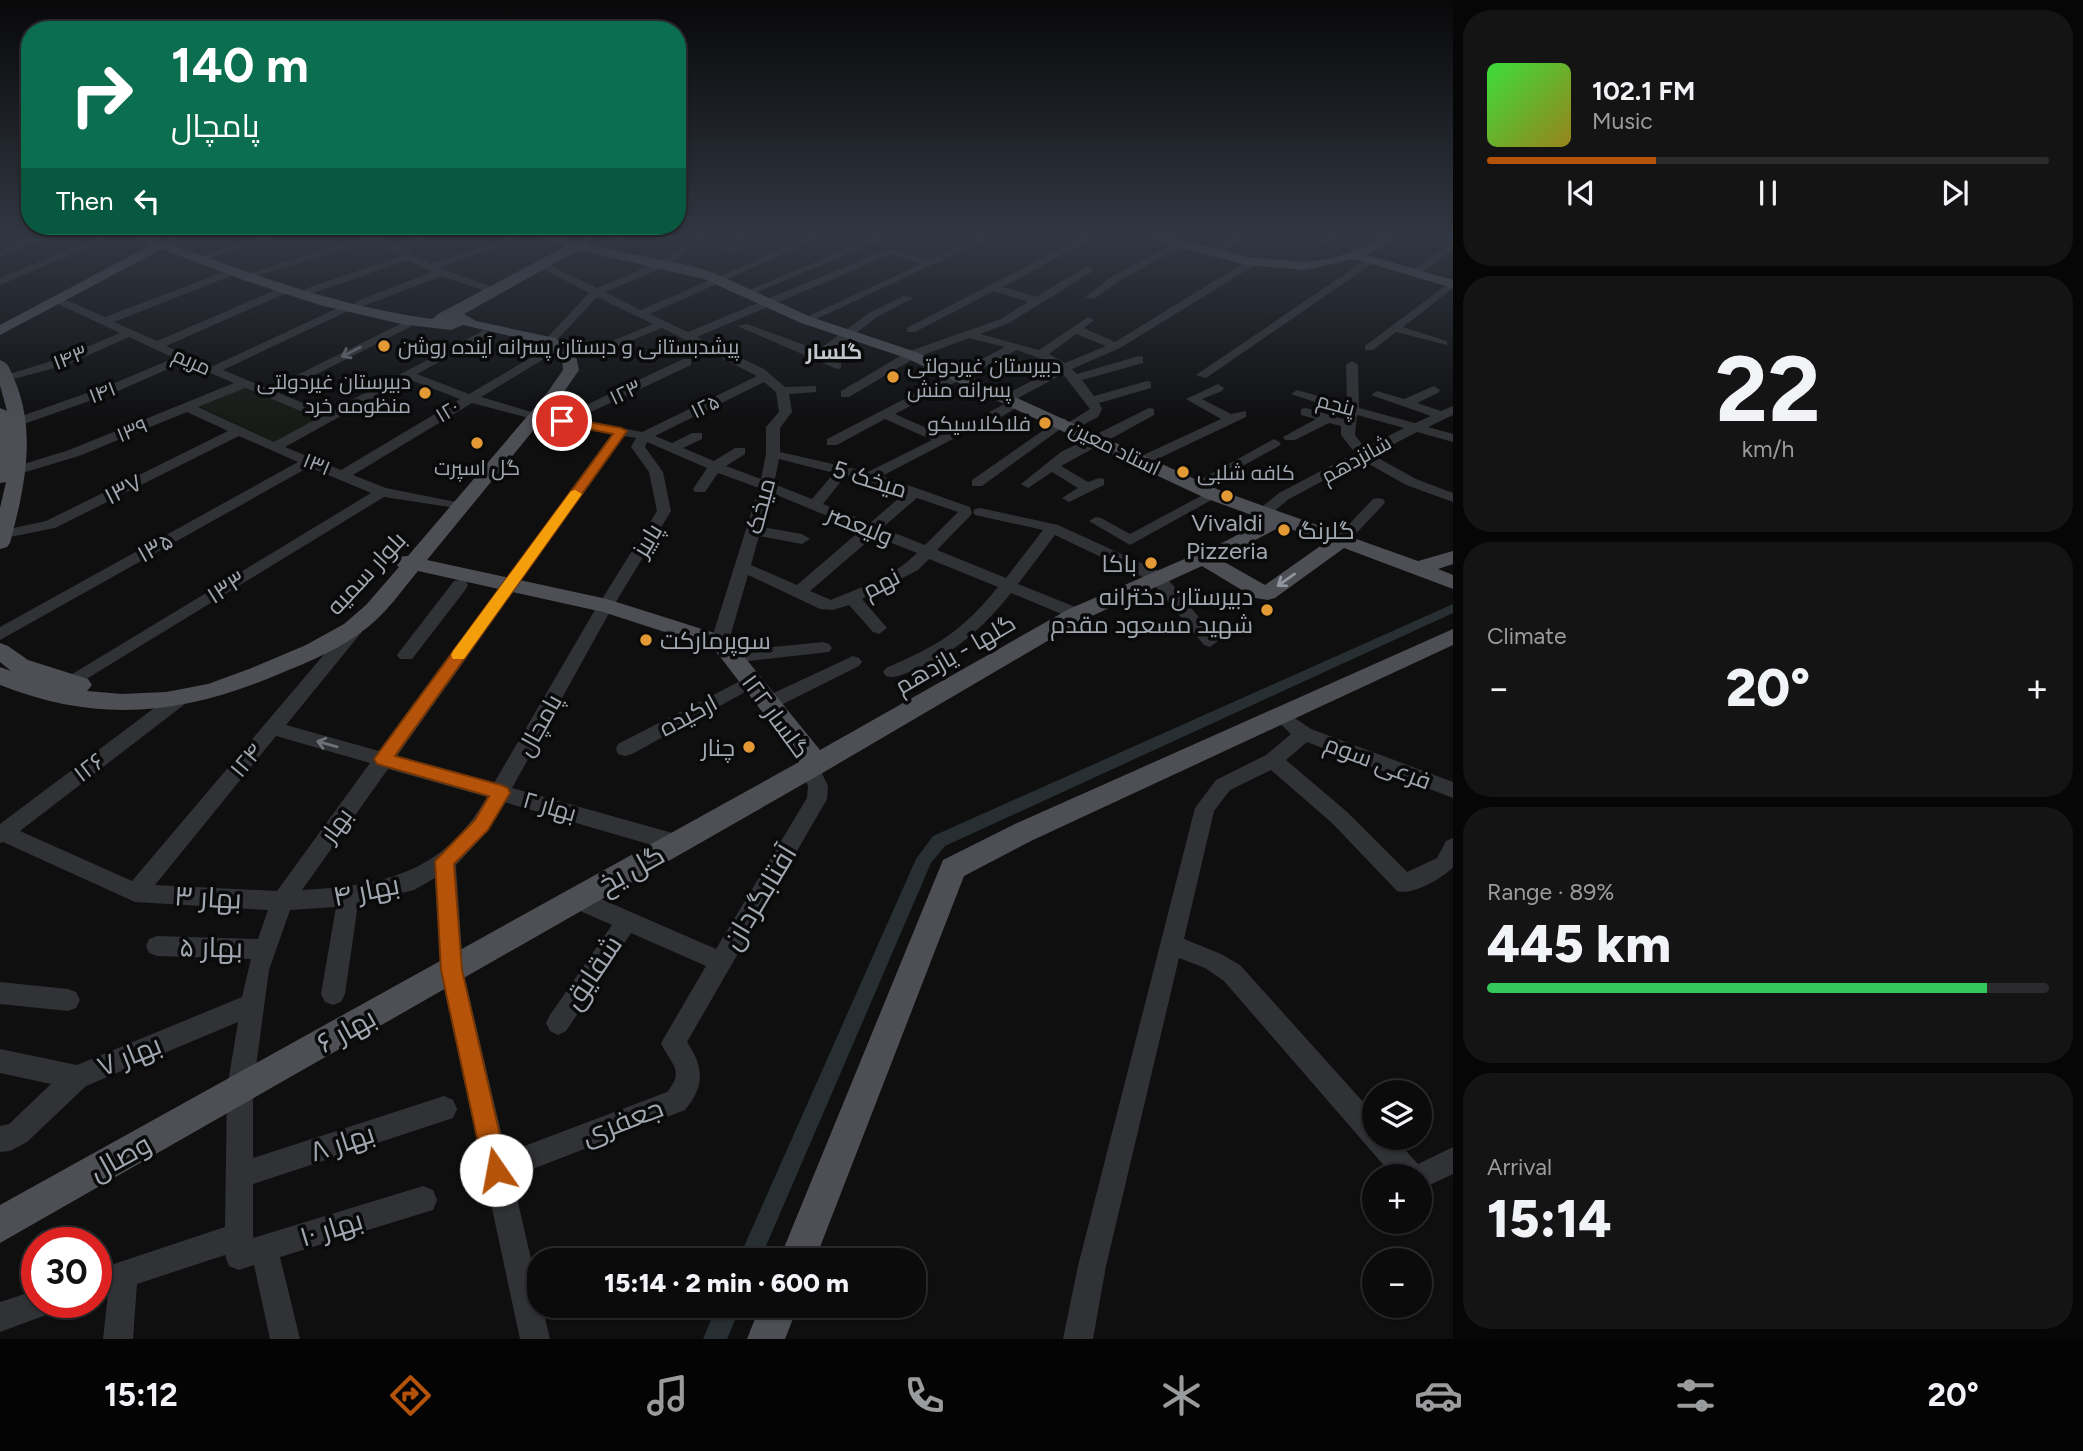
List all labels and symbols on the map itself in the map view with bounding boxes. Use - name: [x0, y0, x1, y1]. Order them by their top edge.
- place label: پیشدبستانی و دبستان پسرانه آینده روشن: [398, 334, 740, 361]
- marker: پیشدبستانی و دبستان پسرانه آینده روشن: [376, 338, 392, 354]
- street label: ۱۴۳: [49, 339, 91, 375]
- district label: گلسار: [805, 339, 862, 364]
- street label: مریم: [168, 342, 215, 382]
- one-way arrow: [341, 346, 362, 360]
- place label: دبیرستان غیردولتی پسرانه منش: [907, 353, 1061, 404]
- place label: دبیرستان غیردولتی منظومه خرد: [257, 369, 411, 418]
- marker: دبیرستان غیردولتی پسرانه منش: [885, 369, 901, 385]
- street label: ۱۲۳: [605, 374, 645, 410]
- street label: ۱۴۱: [85, 376, 119, 408]
- marker: دبیرستان غیردولتی منظومه خرد: [417, 385, 433, 401]
- street label: پنجم: [1314, 387, 1358, 423]
- street label: ۱۲۵: [686, 388, 724, 424]
- pin: [532, 391, 592, 451]
- street label: ۱۲۰: [431, 394, 463, 428]
- place label: فلاکلاسیکو: [927, 411, 1031, 436]
- street label: ۱۳۹: [113, 412, 151, 448]
- marker: فلاکلاسیکو: [1037, 415, 1053, 431]
- street label: استاد معین: [1065, 415, 1165, 482]
- street label: شانزدهم: [1317, 430, 1396, 490]
- marker: گل اسپرت: [469, 435, 485, 451]
- street label: ۱۳۱: [300, 447, 334, 481]
- street label: میخک 5: [829, 454, 911, 504]
- place label: گل اسپرت: [434, 455, 520, 482]
- place label: کافه شلبی: [1197, 460, 1295, 486]
- marker: کافه شلبی: [1175, 464, 1191, 480]
- street label: ۱۳۷: [99, 467, 147, 511]
- street label: میخک: [739, 475, 781, 537]
- marker: Vivaldi Pizzeria: [1219, 488, 1235, 504]
- street label: ولیعصر: [821, 498, 897, 551]
- place label: Vivaldi Pizzeria: [1186, 508, 1268, 565]
- place label: گلرنگ: [1298, 516, 1355, 545]
- street label: پاییز: [625, 517, 670, 565]
- marker: گلرنگ: [1276, 522, 1292, 538]
- street label: ۱۳۵: [132, 525, 178, 569]
- street label: بلوار سمیه: [320, 525, 412, 621]
- place label: باکا: [1101, 549, 1137, 578]
- marker: باکا: [1143, 555, 1159, 571]
- street label: نهم: [857, 561, 905, 606]
- street label: ۱۳۳: [201, 564, 251, 610]
- one-way arrow: [1277, 573, 1296, 587]
- place label: دبیرستان دخترانه شهید مسعود مقدم: [1050, 582, 1253, 641]
- marker: دبیرستان دخترانه شهید مسعود مقدم: [1259, 602, 1275, 618]
- street label: گلها - یازدهم: [889, 608, 1022, 702]
- place label: سوپرمارکت: [660, 626, 771, 657]
- marker: سوپرمارکت: [638, 632, 654, 648]
- street label: گلسار ۱۲۲: [736, 669, 816, 763]
- street label: پامچال: [510, 688, 570, 762]
- street label: ارکیده: [654, 688, 722, 742]
- street label: فرعی سوم: [1320, 728, 1435, 797]
- place label: چنار: [699, 733, 735, 764]
- street label: ۱۲۴: [223, 737, 269, 783]
- one-way arrow: [317, 737, 339, 750]
- marker: چنار: [741, 739, 757, 755]
- street label: ۱۲۶: [68, 746, 110, 788]
- street label: بهار ۲: [520, 785, 580, 827]
- street label: بهار: [313, 802, 358, 850]
- street label: گل یخ: [592, 837, 671, 903]
- street label: آفتابگردان: [714, 838, 804, 956]
- street label: بهار ۴: [330, 867, 402, 913]
- street label: بهار ۳: [173, 878, 243, 916]
- street label: بهار ۵: [179, 929, 243, 965]
- street label: شقایق: [555, 929, 629, 1015]
- street label: بهار ۶: [311, 1000, 381, 1060]
- street label: بهار ۷: [92, 1027, 166, 1083]
- street label: جعفری: [576, 1090, 668, 1152]
- street label: بهار ۸: [305, 1116, 379, 1168]
- street label: وصال: [83, 1126, 157, 1188]
- position arrow: [459, 1133, 533, 1207]
- street label: بهار ۱۰: [295, 1202, 367, 1254]
- speed limit sign: 30: [21, 1227, 112, 1318]

